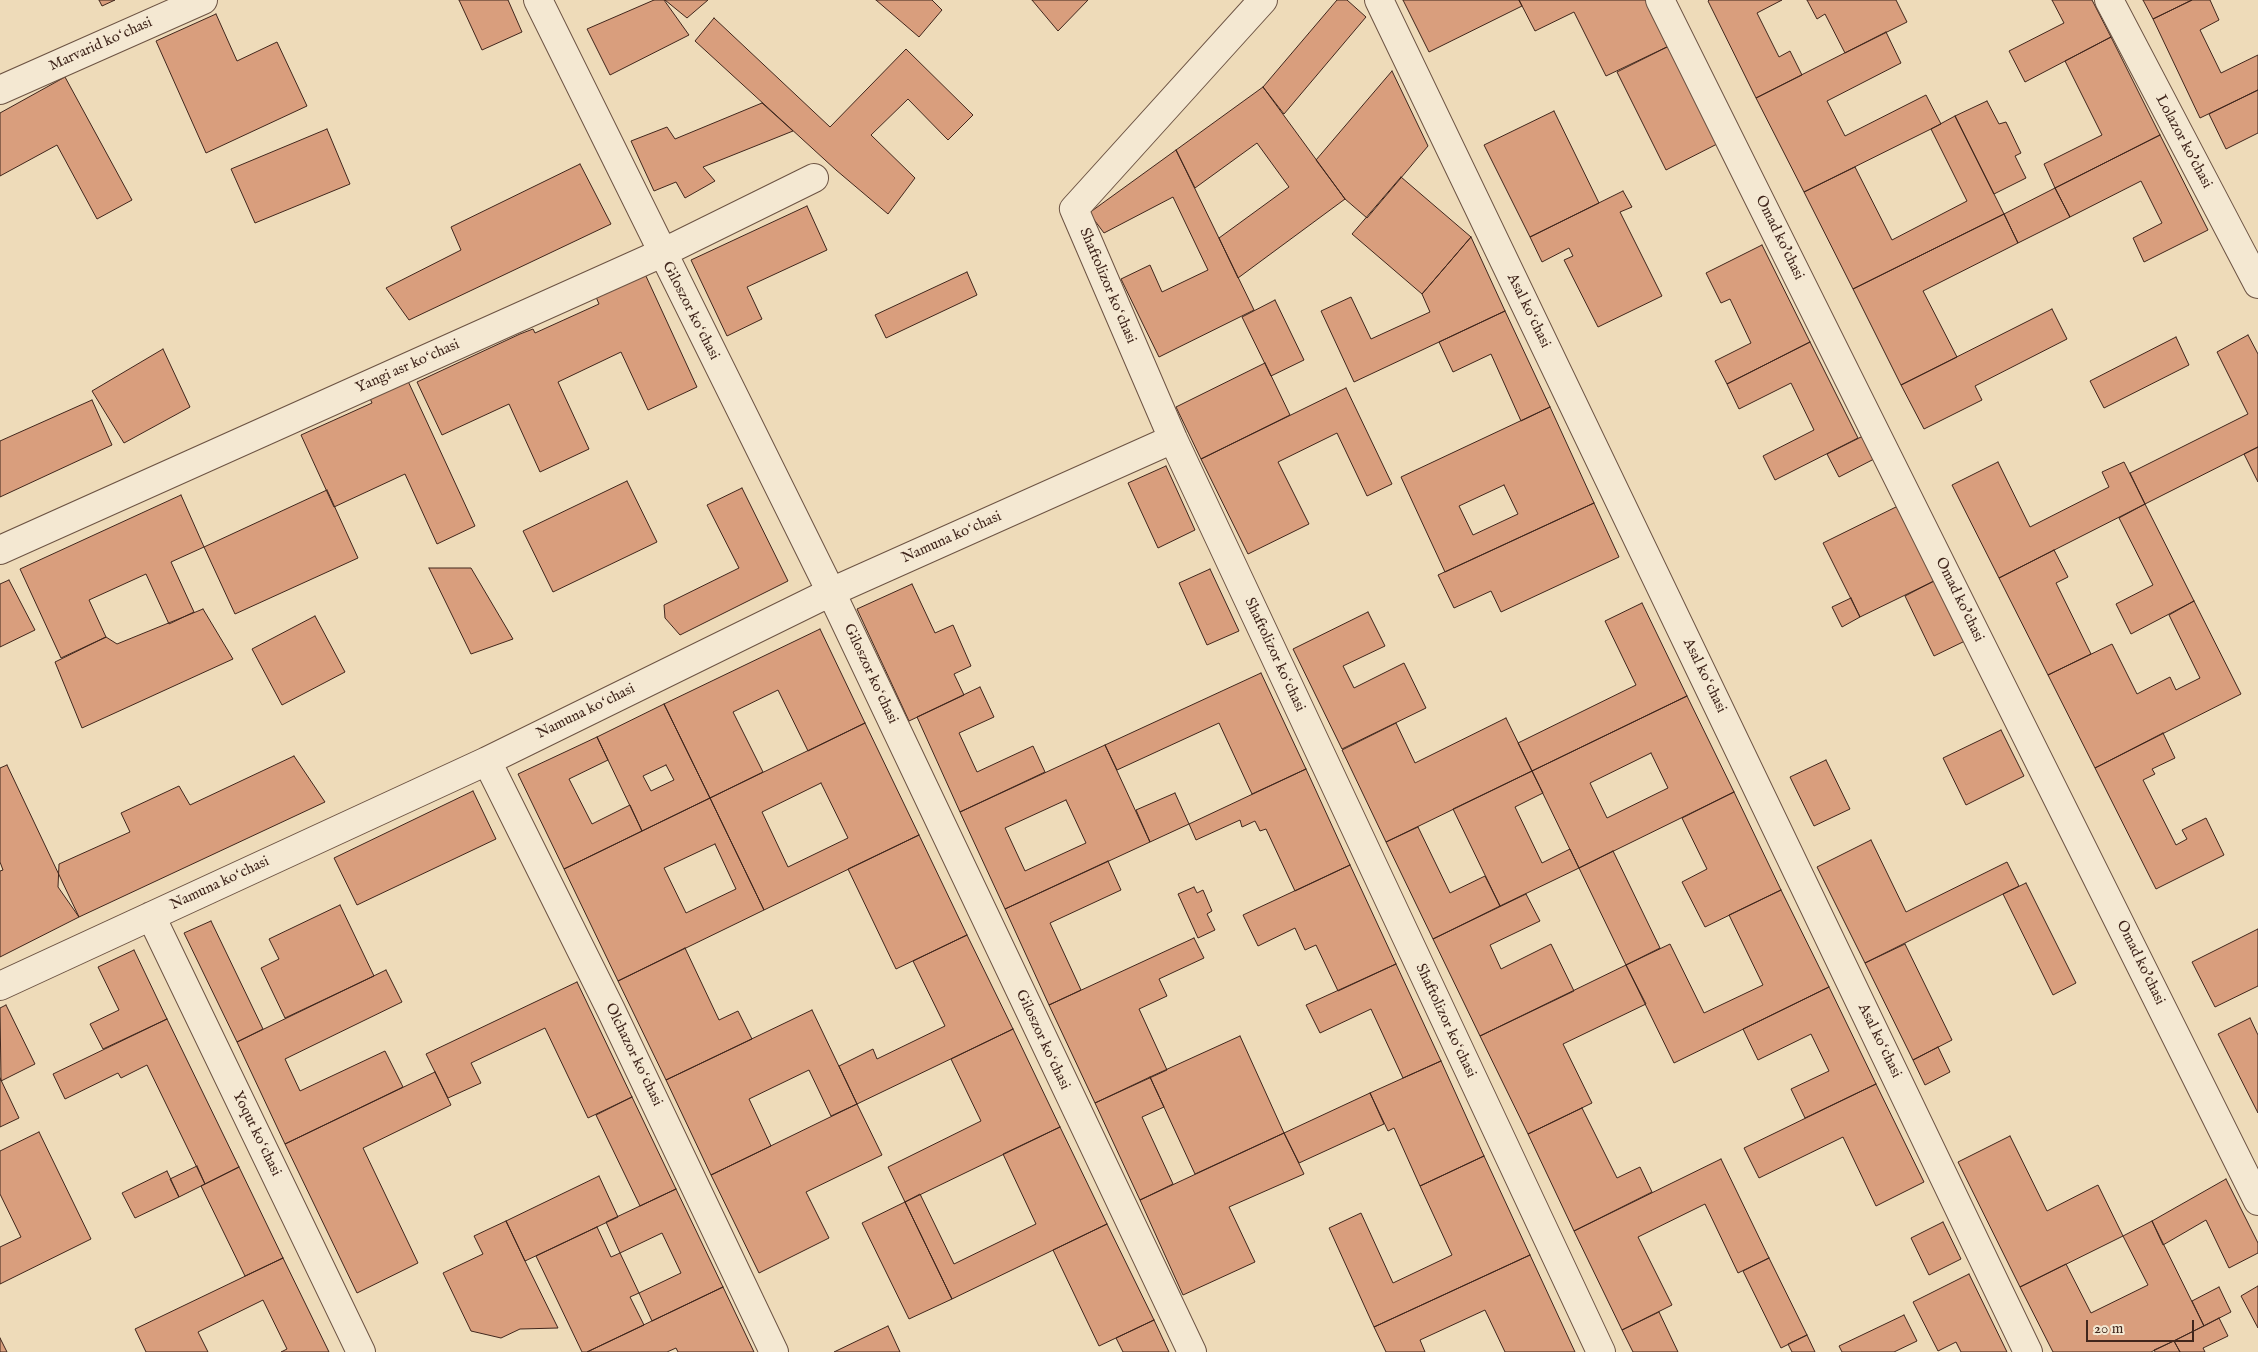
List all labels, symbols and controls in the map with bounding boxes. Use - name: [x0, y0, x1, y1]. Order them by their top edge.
- street label: Marvarid koʻchasi: [47, 14, 155, 76]
- street label: Lolazor ko'chasi: [2151, 92, 2215, 192]
- street label: Omad ko'chasi: [1751, 193, 1807, 283]
- street label: Shaftolizor koʻchasi: [1075, 226, 1139, 346]
- street label: Giloszor koʻchasi: [657, 259, 723, 363]
- street label: Asal koʻchasi: [1502, 271, 1554, 351]
- street label: Yangi asr koʻchasi: [353, 336, 463, 398]
- street label: Namuna koʻchasi: [899, 508, 1005, 568]
- street label: Omad ko'chasi: [1931, 555, 1987, 645]
- street label: Shaftolizor koʻchasi: [1240, 595, 1308, 715]
- street label: Giloszor koʻchasi: [839, 621, 901, 727]
- street label: Asal koʻchasi: [1678, 636, 1730, 716]
- street label: Namuna koʻchasi: [534, 680, 638, 744]
- street label: Namuna koʻchasi: [168, 853, 272, 915]
- street label: Omad ko'chasi: [2112, 918, 2168, 1008]
- street label: Shaftolizor koʻchasi: [1411, 961, 1479, 1081]
- street label: Giloszor koʻchasi: [1011, 987, 1073, 1093]
- street label: Olchazor koʻchasi: [600, 1001, 666, 1109]
- street label: Asal koʻchasi: [1853, 1001, 1905, 1081]
- street label: Yoqut koʻchasi: [228, 1089, 284, 1179]
- scale bar: [2088, 1310, 2196, 1342]
- text: 20 m: [2094, 1319, 2123, 1338]

